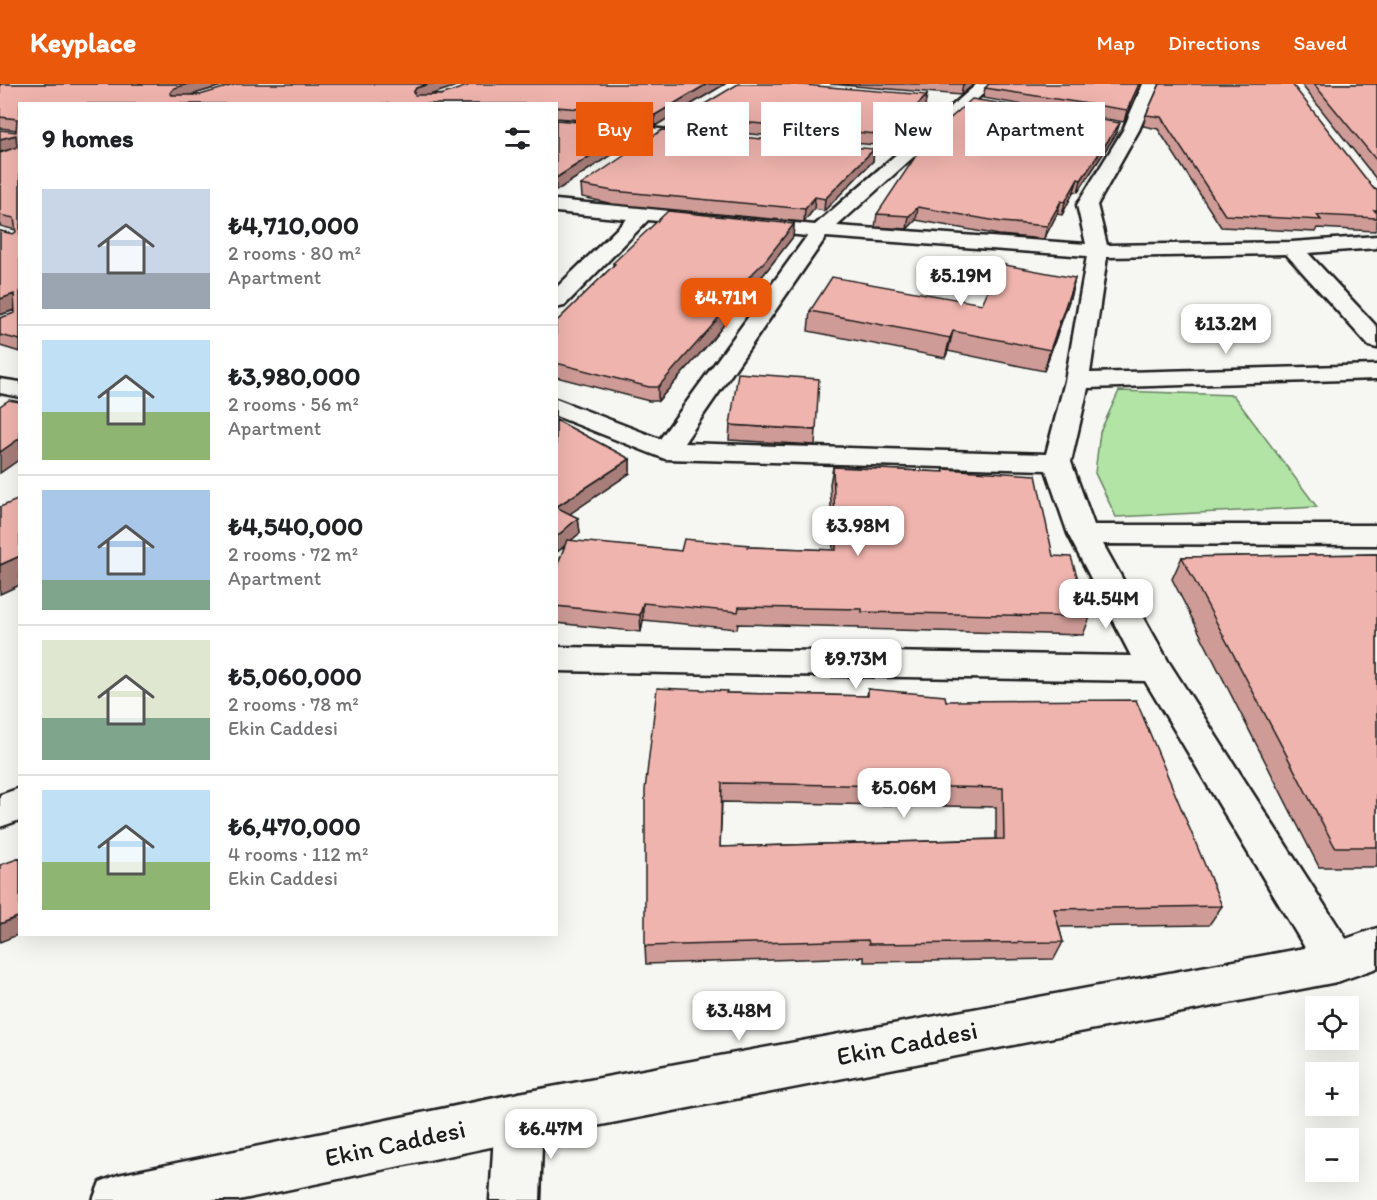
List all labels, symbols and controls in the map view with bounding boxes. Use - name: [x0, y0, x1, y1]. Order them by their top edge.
- text: Keyplace: [30, 25, 136, 59]
- text: Map: [1097, 30, 1135, 55]
- text: Directions: [1168, 30, 1260, 55]
- text: Saved: [1293, 30, 1347, 55]
- chip: Buy: [576, 102, 653, 156]
- chip: Rent: [665, 102, 749, 156]
- chip: Filters: [761, 102, 861, 156]
- chip: New: [873, 102, 953, 156]
- chip: Apartment: [965, 102, 1105, 156]
- text: 9 homes: [42, 122, 134, 154]
- icon: filters: [501, 122, 534, 155]
- text: ₺4,710,000: [228, 209, 359, 241]
- icon: home: [90, 213, 162, 285]
- text: 2 rooms · 80 m²: [228, 241, 361, 265]
- pin: ₺5.19M: [912, 256, 1010, 307]
- text: ₺5.19M: [930, 263, 992, 287]
- text: Apartment: [228, 265, 321, 289]
- pin: ₺4.71M: [677, 278, 775, 329]
- text: ₺4.71M: [695, 285, 757, 309]
- pin: ₺13.2M: [1177, 304, 1275, 355]
- text: ₺13.2M: [1195, 311, 1257, 335]
- text: ₺3,980,000: [228, 360, 360, 392]
- icon: home: [90, 364, 162, 436]
- text: 2 rooms · 56 m²: [228, 392, 359, 416]
- text: Apartment: [228, 416, 321, 440]
- pin: ₺3.98M: [809, 506, 907, 557]
- text: ₺4,540,000: [228, 510, 363, 542]
- text: ₺3.98M: [826, 513, 890, 537]
- icon: home: [90, 514, 162, 586]
- text: 2 rooms · 72 m²: [228, 542, 358, 566]
- text: Apartment: [228, 566, 321, 590]
- pin: ₺4.54M: [1057, 579, 1155, 630]
- text: ₺4.54M: [1073, 586, 1139, 610]
- pin: ₺9.73M: [807, 639, 905, 690]
- text: ₺9.73M: [825, 646, 887, 670]
- text: ₺5,060,000: [228, 660, 362, 692]
- icon: home: [90, 664, 162, 736]
- text: 2 rooms · 78 m²: [228, 692, 359, 716]
- text: Ekin Caddesi: [228, 716, 338, 740]
- pin: ₺5.06M: [855, 768, 953, 819]
- text: ₺5.06M: [872, 775, 936, 799]
- text: ₺6,470,000: [228, 810, 361, 842]
- icon: home: [90, 814, 162, 886]
- text: 4 rooms · 112 m²: [228, 842, 368, 866]
- text: Ekin Caddesi: [228, 866, 338, 890]
- pin: ₺3.48M: [690, 991, 788, 1042]
- map controls: [1305, 996, 1359, 1182]
- button: locate: [1305, 996, 1359, 1050]
- text: ₺3.48M: [706, 998, 772, 1022]
- street label: Ekin Caddesi: [834, 1014, 980, 1072]
- button: +: [1305, 1062, 1359, 1116]
- pin: ₺6.47M: [502, 1109, 600, 1160]
- street label: Ekin Caddesi: [322, 1112, 468, 1174]
- text: ₺6.47M: [519, 1116, 583, 1140]
- button: −: [1305, 1128, 1359, 1182]

